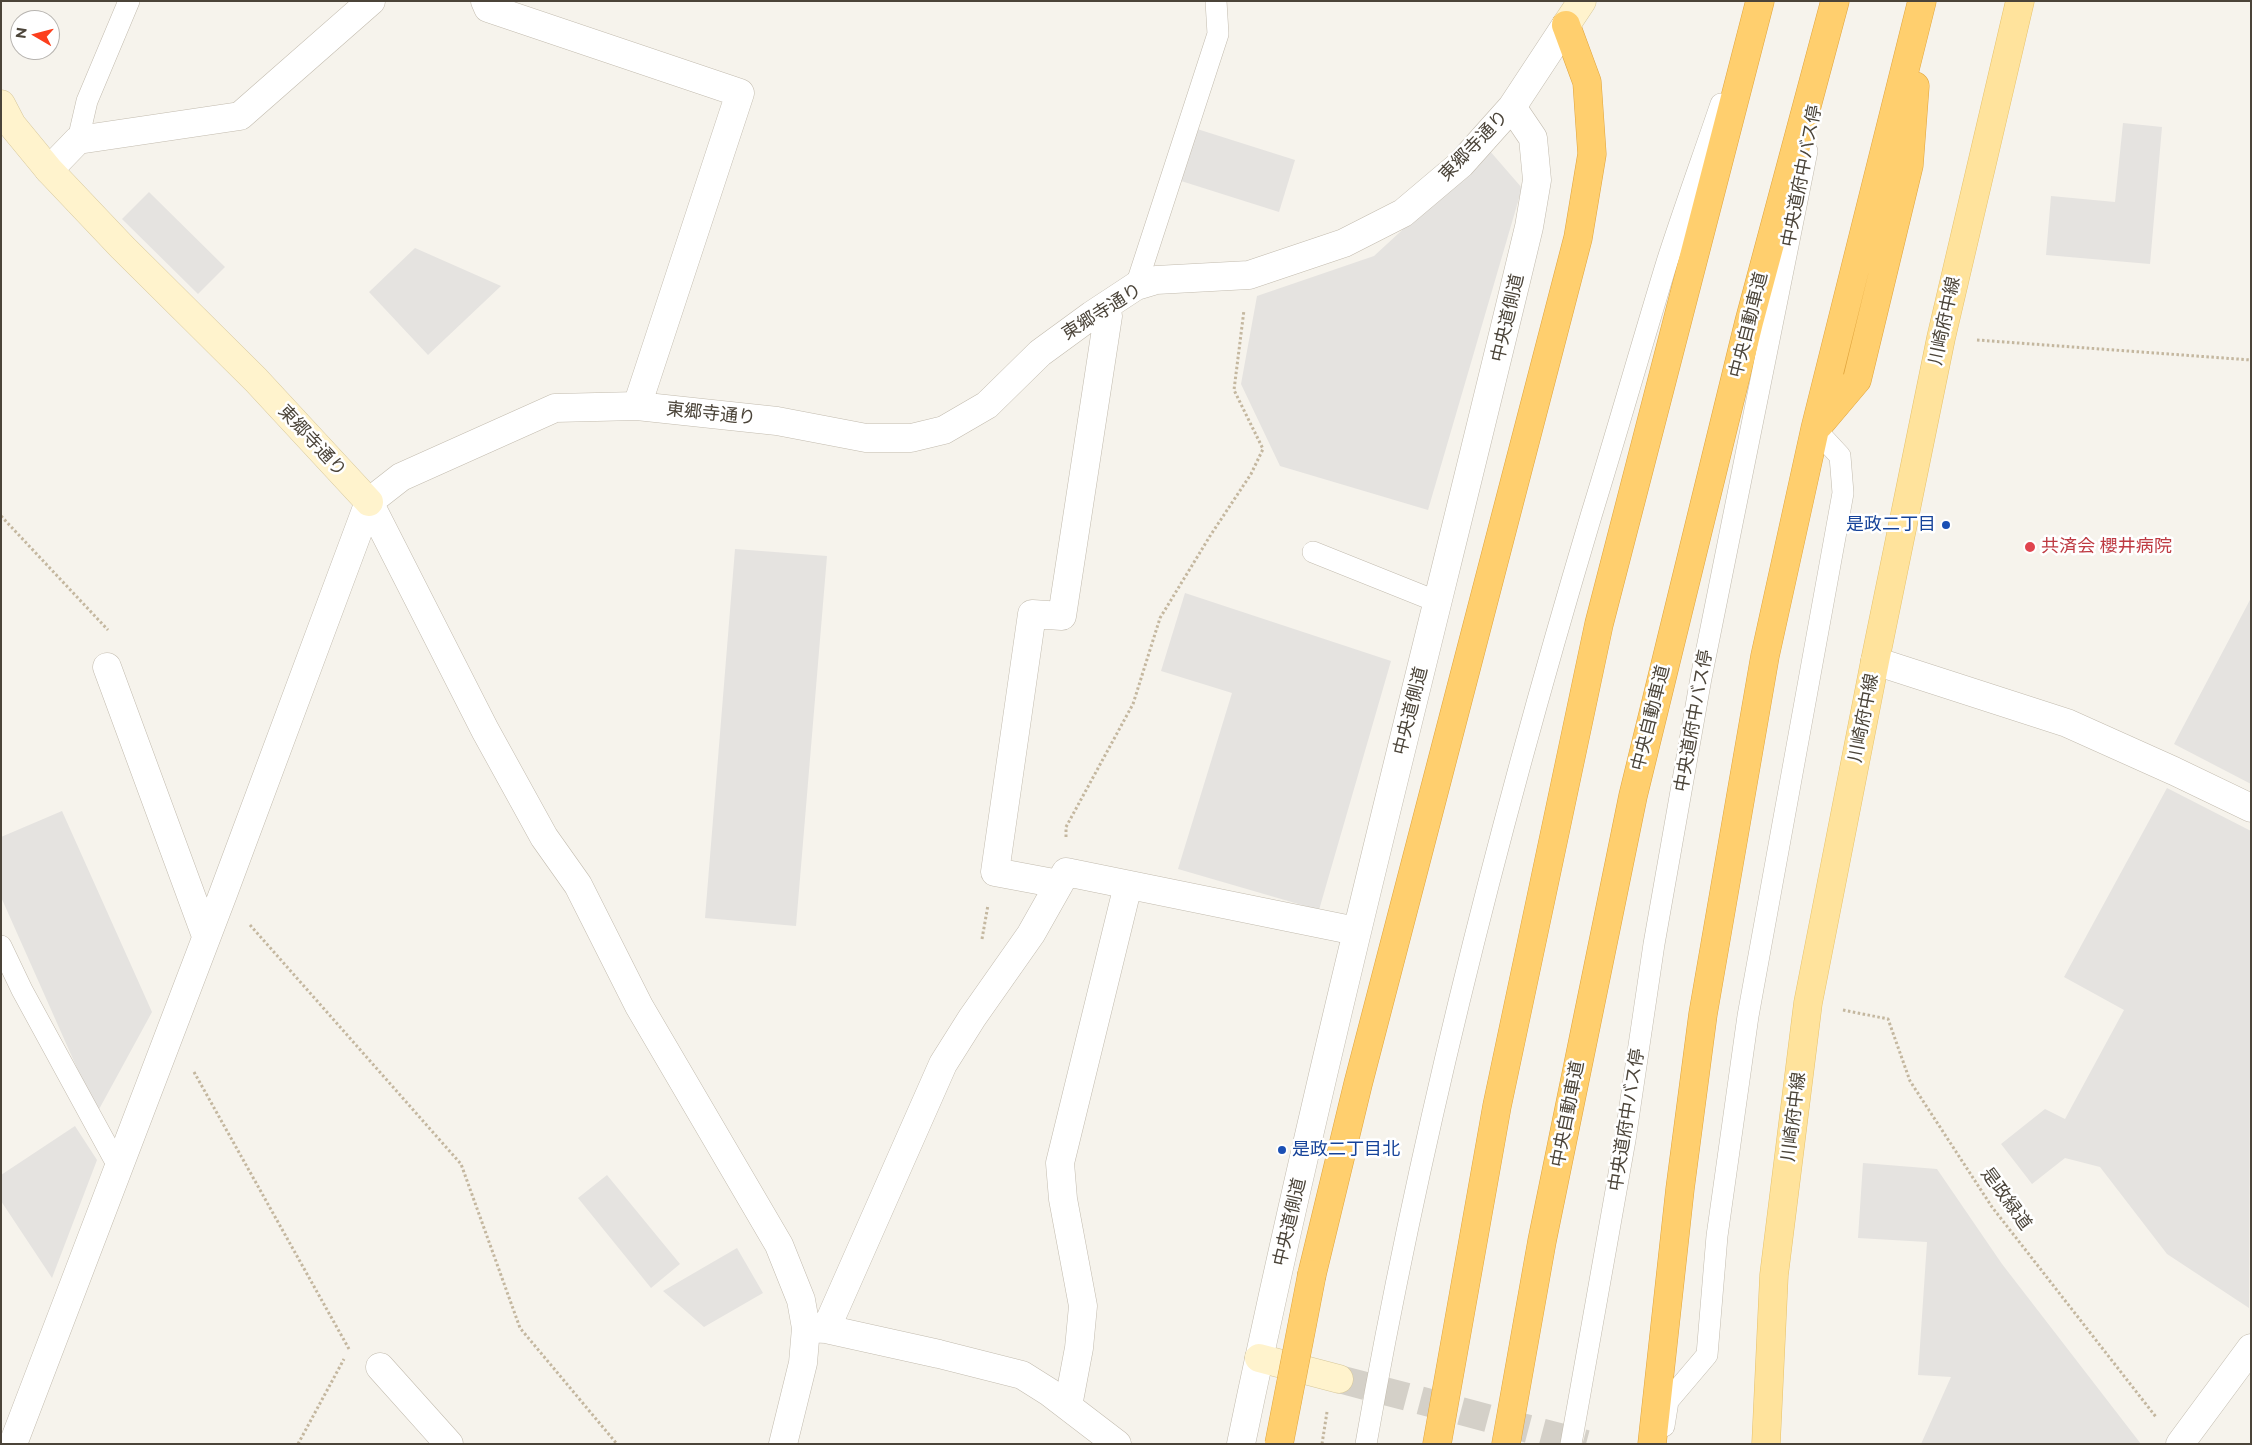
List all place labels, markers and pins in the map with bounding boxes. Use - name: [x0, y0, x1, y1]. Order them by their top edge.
- place label: 是政二丁目: [1846, 514, 1936, 536]
- marker: 是政二丁目: [1940, 519, 1952, 531]
- place label: 共済会 櫻井病院: [2041, 536, 2172, 558]
- marker: 共済会 櫻井病院: [2023, 540, 2037, 554]
- place label: 是政二丁目北: [1292, 1139, 1400, 1161]
- marker: 是政二丁目北: [1276, 1144, 1288, 1156]

